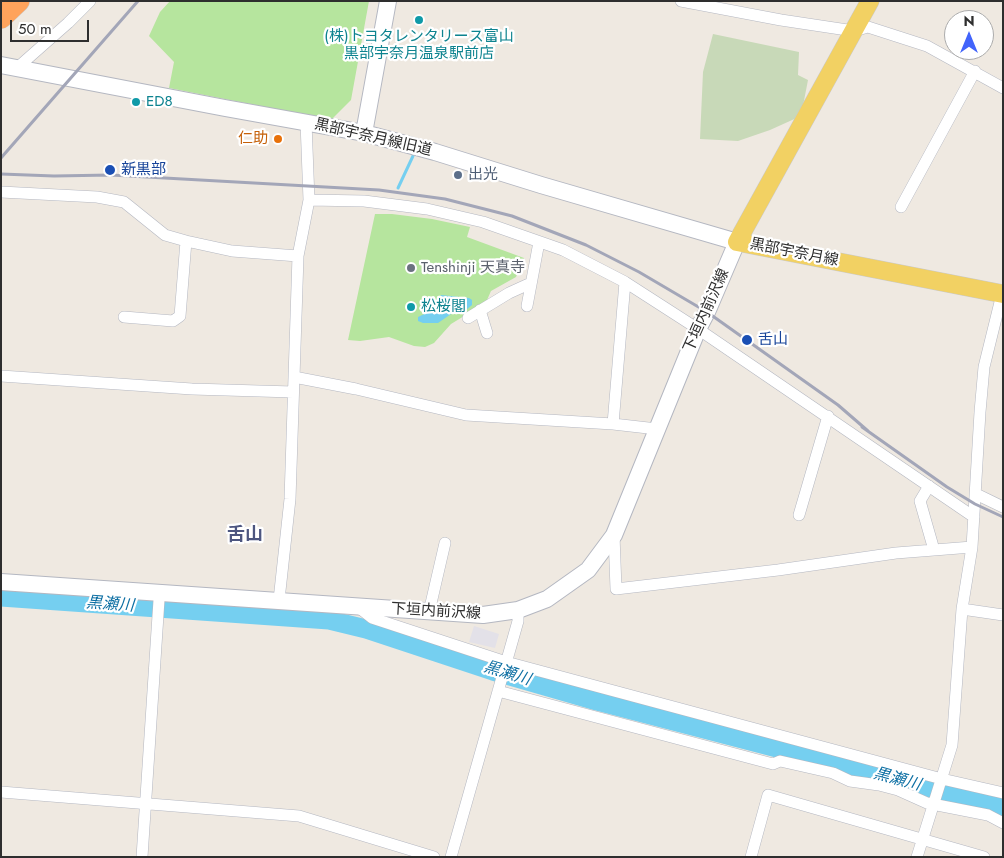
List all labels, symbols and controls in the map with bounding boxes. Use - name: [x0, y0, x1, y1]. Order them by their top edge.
- scale bar: [12, 10, 91, 42]
- north arrow: [944, 10, 994, 60]
- text: N: [963, 11, 975, 31]
- marker: (株)トヨタレンタリース富山 黒部宇奈月温泉駅前店: [413, 14, 425, 26]
- text: 50 m: [18, 18, 52, 40]
- place label: (株)トヨタレンタリース富山 黒部宇奈月温泉駅前店: [324, 28, 514, 63]
- place label: ED8: [146, 93, 173, 111]
- marker: ED8: [130, 96, 142, 108]
- street label: 黒部宇奈月線旧道: [313, 116, 433, 160]
- place label: 仁助: [238, 130, 268, 148]
- marker: 仁助: [272, 133, 284, 145]
- place label: 新黒部: [121, 161, 166, 179]
- marker: 新黒部: [103, 163, 117, 177]
- place label: 出光: [468, 166, 498, 184]
- marker: 出光: [452, 169, 464, 181]
- street label: 黒部宇奈月線: [748, 236, 840, 270]
- place label: Tenshinji 天真寺: [421, 259, 525, 277]
- marker: Tenshinji 天真寺: [405, 262, 417, 274]
- street label: 下垣内前沢線: [680, 266, 734, 356]
- place label: 松桜閣: [421, 298, 466, 316]
- marker: 松桜閣: [405, 301, 417, 313]
- place label: 舌山: [758, 331, 788, 349]
- marker: 舌山: [740, 333, 754, 347]
- district label: 舌山: [227, 525, 263, 547]
- water label: 黒瀬川: [85, 594, 135, 616]
- street label: 下垣内前沢線: [391, 601, 481, 623]
- water label: 黒瀬川: [481, 658, 533, 690]
- water label: 黒瀬川: [871, 765, 923, 795]

